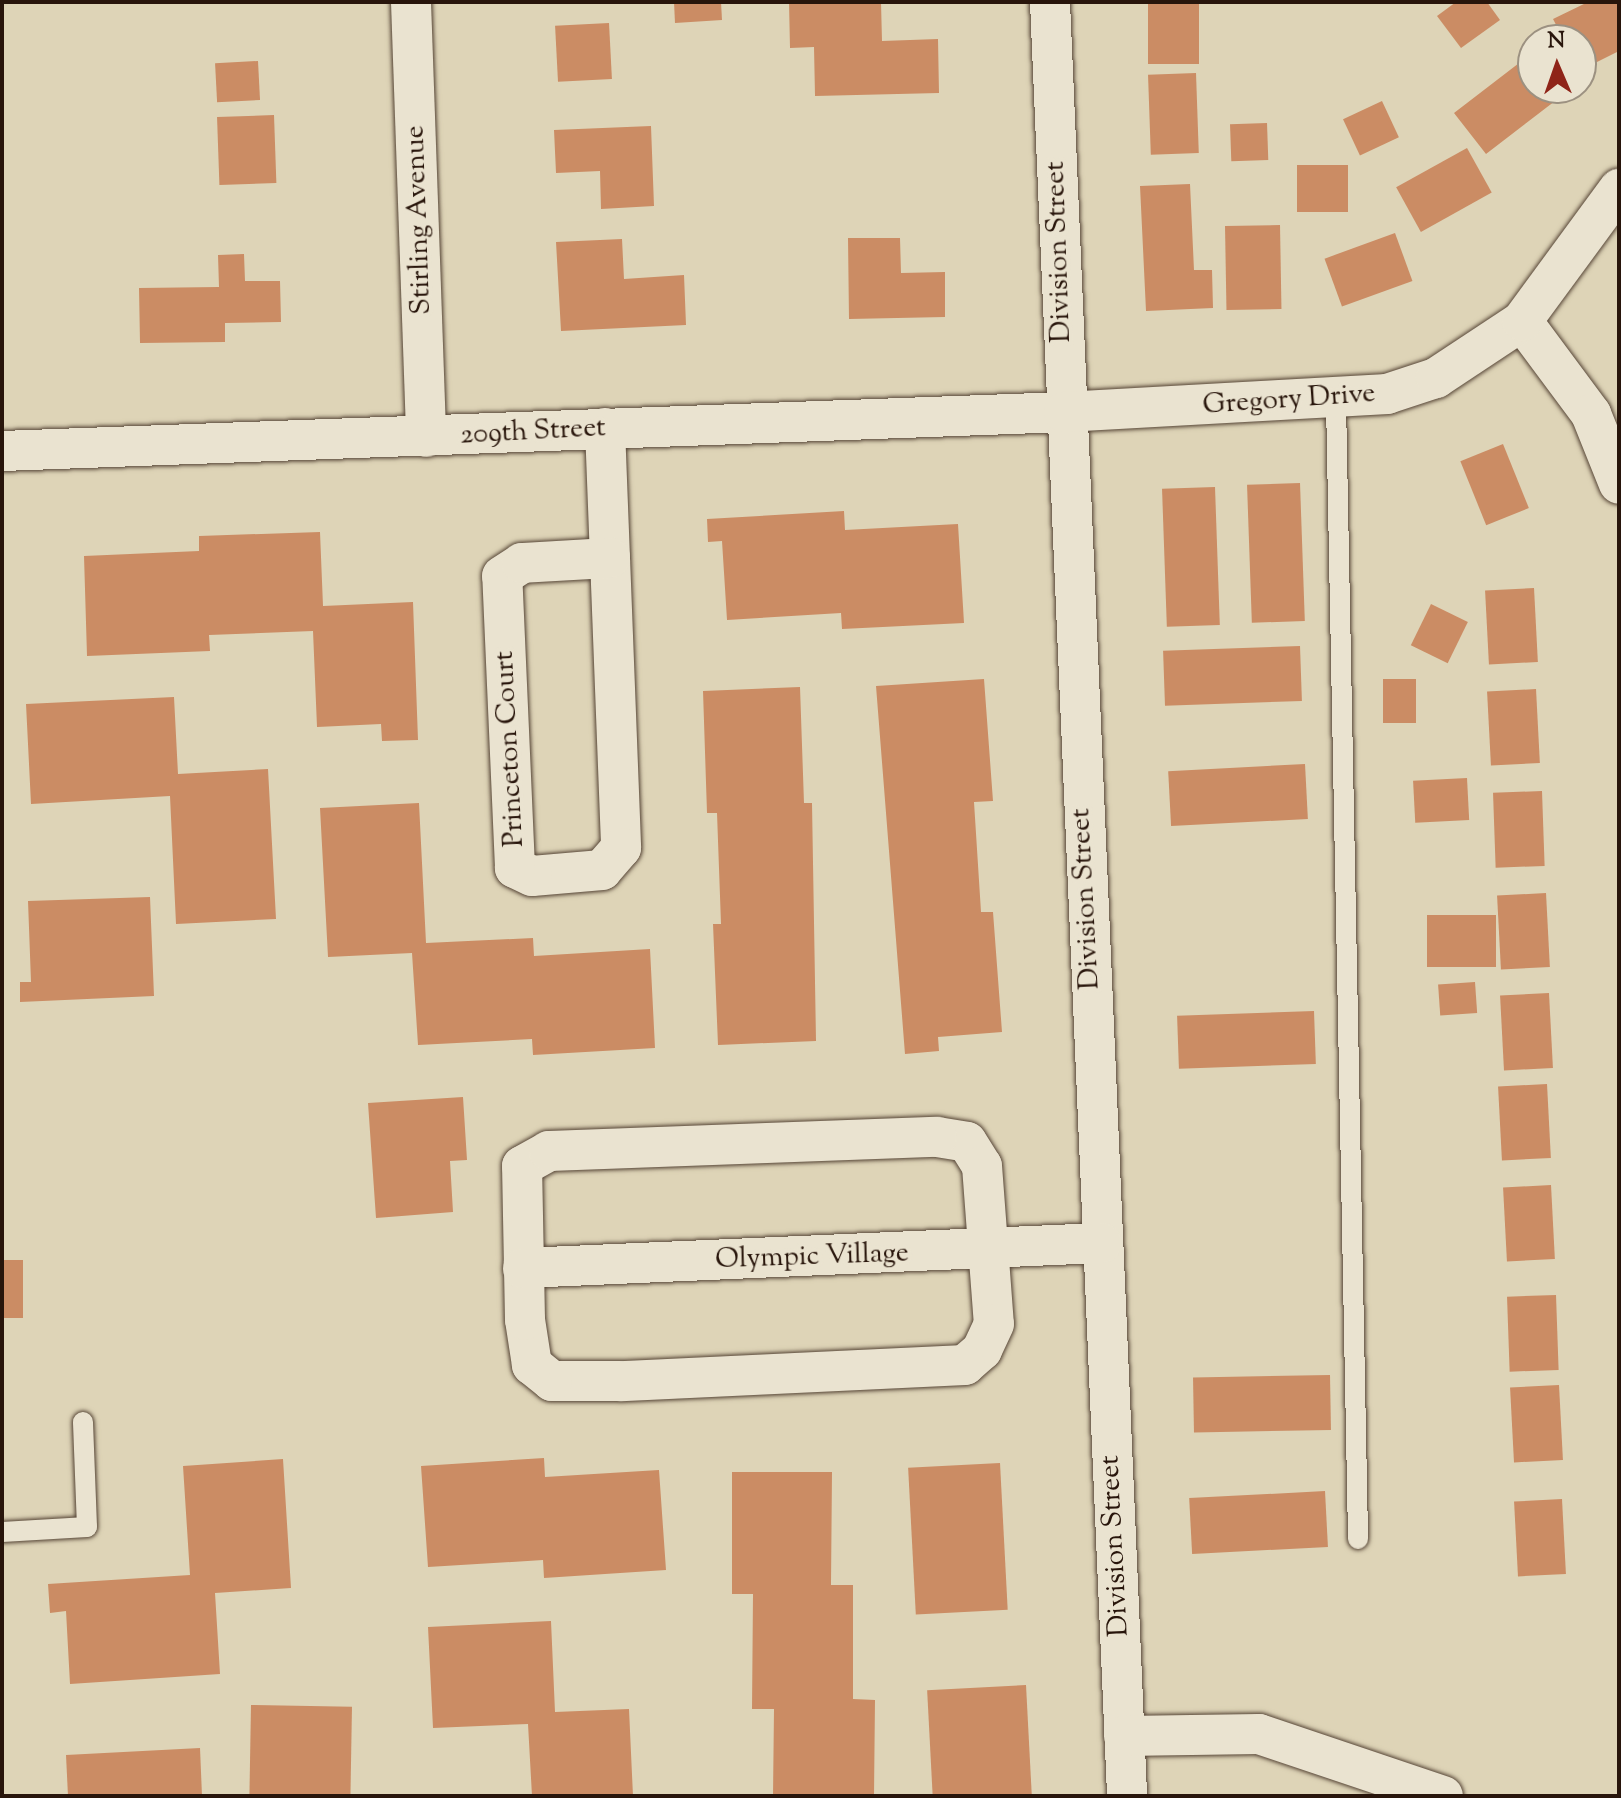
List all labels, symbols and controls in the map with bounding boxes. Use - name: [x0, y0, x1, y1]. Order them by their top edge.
- north arrow: [1517, 24, 1597, 104]
- text: N: [1547, 26, 1566, 58]
- street label: Stirling Avenue: [399, 125, 439, 315]
- street label: Division Street: [1039, 161, 1079, 343]
- street label: Gregory Drive: [1202, 377, 1376, 423]
- street label: 209th Street: [459, 411, 607, 453]
- street label: Princeton Court: [488, 650, 532, 848]
- street label: Division Street: [1064, 807, 1108, 991]
- street label: Olympic Village: [715, 1237, 909, 1277]
- street label: Division Street: [1093, 1454, 1137, 1638]

